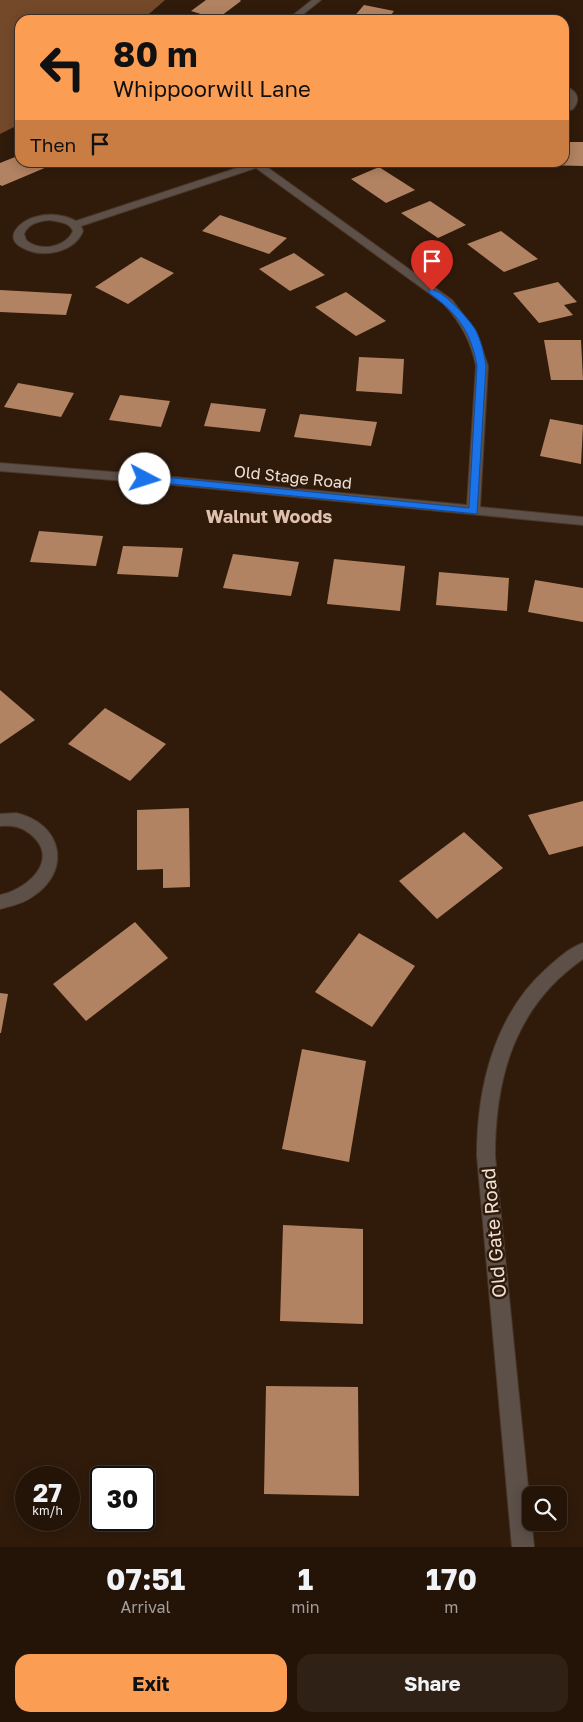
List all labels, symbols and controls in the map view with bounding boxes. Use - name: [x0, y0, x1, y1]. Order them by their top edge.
- text: 80 m: [113, 33, 198, 75]
- icon: left: [30, 35, 95, 100]
- text: Whippoorwill Lane: [113, 75, 311, 102]
- icon: arrive: [86, 130, 114, 158]
- text: Then: [30, 133, 76, 156]
- pin: [411, 240, 453, 291]
- icon: arrive: [418, 247, 446, 275]
- position arrow: [118, 452, 170, 504]
- street label: Old Stage Road: [233, 461, 353, 493]
- district label: Walnut Woods: [206, 505, 332, 527]
- street label: Old Gate Road: [476, 1167, 510, 1299]
- speed limit sign: 30: [90, 1466, 155, 1531]
- text: 27: [33, 1477, 62, 1508]
- map controls: [522, 1486, 567, 1531]
- button: search: [522, 1486, 567, 1531]
- text: km/h: [32, 1503, 63, 1518]
- text: 07:51: [106, 1561, 185, 1597]
- text: 1: [298, 1561, 313, 1597]
- text: 170: [426, 1561, 477, 1597]
- text: Arrival: [121, 1597, 171, 1617]
- text: min: [291, 1597, 320, 1617]
- text: m: [444, 1597, 458, 1617]
- button: Exit: [15, 1654, 287, 1712]
- button: Share: [297, 1654, 568, 1712]

